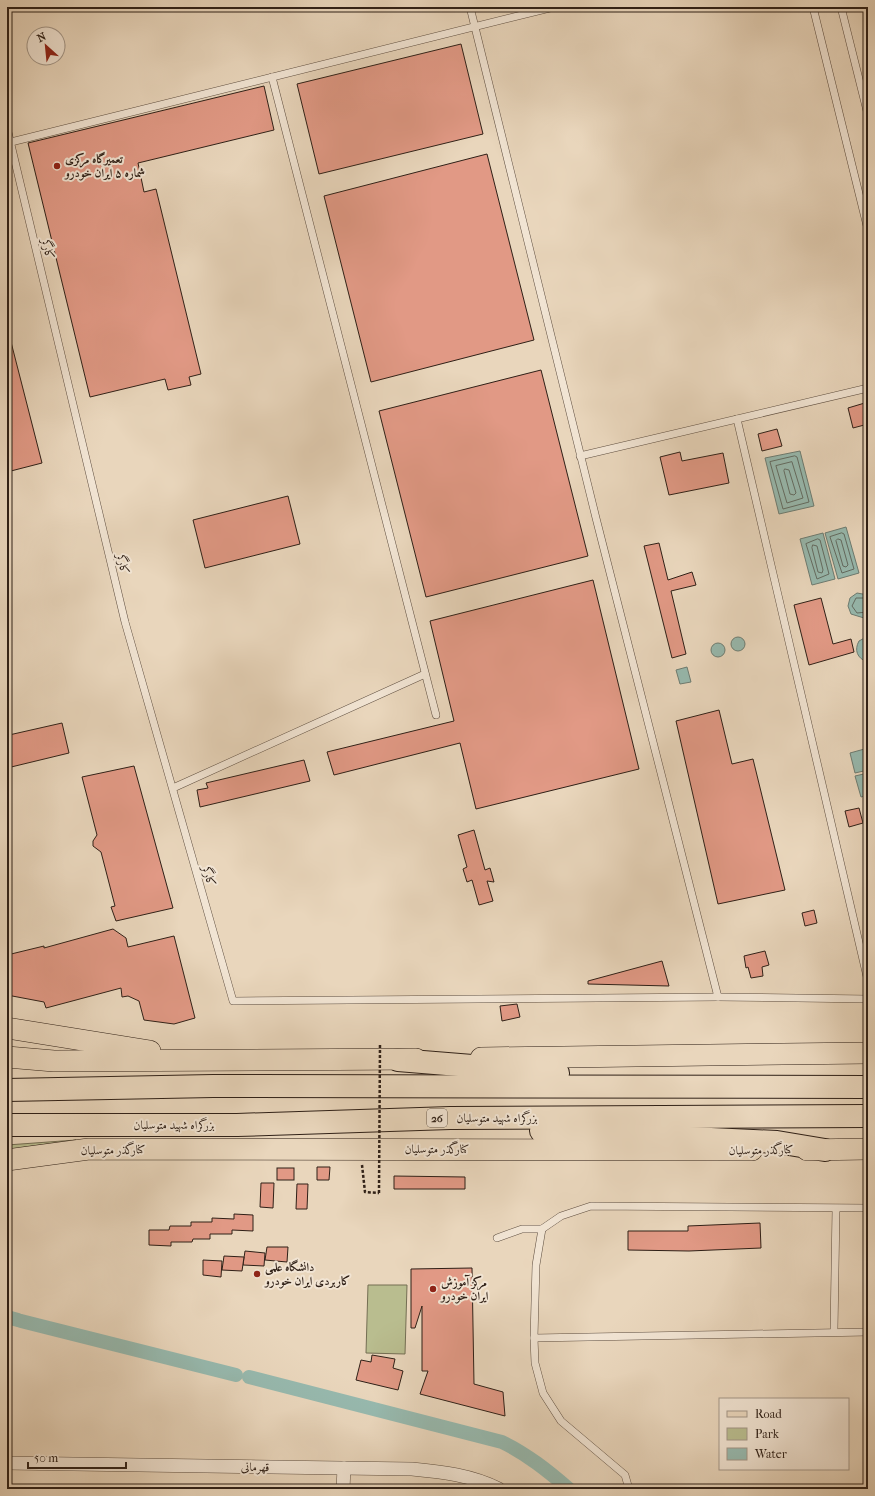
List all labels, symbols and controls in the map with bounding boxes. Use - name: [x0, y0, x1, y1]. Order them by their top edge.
- north arrow: [26, 26, 66, 66]
- text: N: [35, 30, 49, 45]
- place label: تعمیرگاه مرکزی شماره ۵ ایران خودرو: [63, 151, 145, 181]
- marker: تعمیرگاه مرکزی شماره ۵ ایران خودرو: [52, 161, 62, 171]
- street label: کارگر: [37, 235, 58, 261]
- street label: کارگر: [112, 550, 133, 576]
- street label: کارگر: [198, 862, 220, 888]
- road number: 26: [427, 1109, 447, 1127]
- street label: بزرگراه شهید متوسلیان: [457, 1110, 537, 1126]
- street label: بزرگراه شهید متوسلیان: [134, 1117, 214, 1133]
- street label: کنارگذر متوسلیان: [81, 1140, 145, 1159]
- street label: کنارگذر متوسلیان: [405, 1140, 469, 1157]
- street label: کنارگذر متوسلیان: [729, 1140, 793, 1159]
- place label: دانشگاه علمی کاربردی ایران خودرو: [263, 1259, 350, 1289]
- marker: دانشگاه علمی کاربردی ایران خودرو: [252, 1269, 262, 1279]
- place label: مرکز آموزش ایران خودرو: [439, 1274, 489, 1304]
- marker: مرکز آموزش ایران خودرو: [428, 1284, 438, 1294]
- legend: [719, 1398, 849, 1470]
- text: Road: [755, 1407, 782, 1421]
- text: Park: [755, 1427, 780, 1441]
- scale bar: [28, 1444, 126, 1470]
- text: Water: [754, 1447, 788, 1461]
- text: 50 m: [34, 1451, 58, 1465]
- street label: قهرمانی: [241, 1460, 269, 1475]

